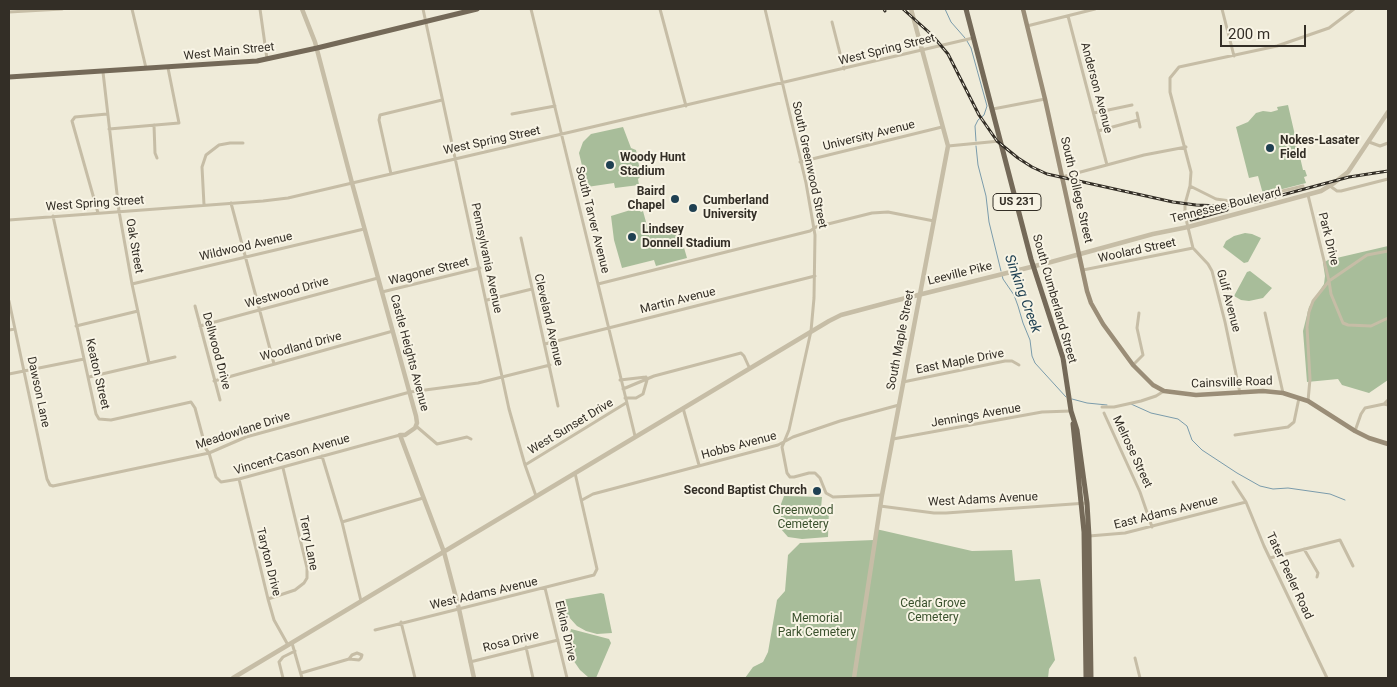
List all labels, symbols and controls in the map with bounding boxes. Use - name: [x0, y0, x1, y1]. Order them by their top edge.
- scale bar: [1222, 15, 1308, 47]
- text: 200 m: [1228, 25, 1270, 43]
- street label: West Spring Street: [837, 31, 937, 69]
- street label: West Main Street: [183, 40, 275, 64]
- street label: Anderson Avenue: [1077, 41, 1115, 135]
- street label: South Greenwood Street: [788, 100, 830, 230]
- street label: University Avenue: [821, 118, 917, 154]
- street label: West Spring Street: [442, 124, 542, 158]
- place label: Nokes-Lasater Field: [1280, 134, 1359, 162]
- street label: South College Street: [1057, 135, 1095, 245]
- marker: Nokes-Lasater Field: [1264, 142, 1276, 154]
- place label: Woody Hunt Stadium: [620, 151, 686, 179]
- marker: Woody Hunt Stadium: [604, 159, 616, 171]
- street label: South Tarver Avenue: [572, 165, 612, 275]
- place label: Baird Chapel: [628, 185, 665, 213]
- street label: Tennessee Boulevard: [1169, 185, 1283, 227]
- street label: West Spring Street: [45, 193, 145, 215]
- marker: Baird Chapel: [669, 193, 681, 205]
- road number: US 231: [993, 193, 1041, 210]
- place label: Cumberland University: [703, 194, 769, 222]
- street label: Pennsylvania Avenue: [467, 202, 505, 314]
- marker: Cumberland University: [687, 202, 699, 214]
- street label: Park Drive: [1314, 211, 1342, 267]
- street label: Oak Street: [122, 217, 146, 275]
- place label: Lindsey Donnell Stadium: [642, 223, 731, 251]
- street label: Wildwood Avenue: [198, 229, 294, 265]
- marker: Lindsey Donnell Stadium: [626, 231, 638, 243]
- street label: South Cumberland Street: [1029, 233, 1079, 365]
- street label: Woolard Street: [1097, 236, 1177, 266]
- water label: Sinking Creek: [1000, 253, 1044, 335]
- street label: Wagoner Street: [387, 255, 471, 289]
- street label: Leeville Pike: [926, 259, 994, 289]
- street label: Gulf Avenue: [1213, 268, 1243, 334]
- street label: Cleveland Avenue: [530, 273, 566, 367]
- street label: Westwood Drive: [244, 274, 330, 312]
- street label: Martin Avenue: [639, 285, 717, 317]
- street label: South Maple Street: [884, 289, 918, 391]
- street label: Castle Heights Avenue: [386, 293, 432, 413]
- street label: Dellwood Drive: [199, 311, 233, 391]
- street label: Woodland Drive: [259, 329, 343, 365]
- street label: Keaton Street: [82, 337, 112, 411]
- street label: East Maple Drive: [915, 346, 1005, 378]
- street label: Dawson Lane: [23, 355, 53, 429]
- street label: Cainsville Road: [1191, 374, 1273, 392]
- street label: West Sunset Drive: [526, 396, 616, 458]
- street label: Jennings Avenue: [930, 401, 1022, 431]
- street label: Meadowlane Drive: [194, 409, 292, 453]
- street label: Melrose Street: [1109, 414, 1155, 490]
- street label: Hobbs Avenue: [700, 429, 778, 463]
- street label: Vincent-Cason Avenue: [232, 432, 352, 478]
- place label: Second Baptist Church: [684, 484, 807, 498]
- marker: Second Baptist Church: [811, 485, 823, 497]
- street label: West Adams Avenue: [928, 490, 1038, 510]
- street label: East Adams Avenue: [1113, 493, 1219, 533]
- park label: Greenwood Cemetery: [773, 504, 833, 532]
- street label: Terry Lane: [296, 514, 320, 572]
- street label: Taryton Drive: [253, 526, 283, 598]
- street label: Tater Peeler Road: [1263, 530, 1315, 622]
- street label: West Adams Avenue: [429, 575, 539, 613]
- park label: Cedar Grove Cemetery: [900, 597, 966, 625]
- street label: Elkins Drive: [551, 599, 579, 663]
- park label: Memorial Park Cemetery: [778, 612, 856, 640]
- street label: Rosa Drive: [482, 628, 540, 656]

